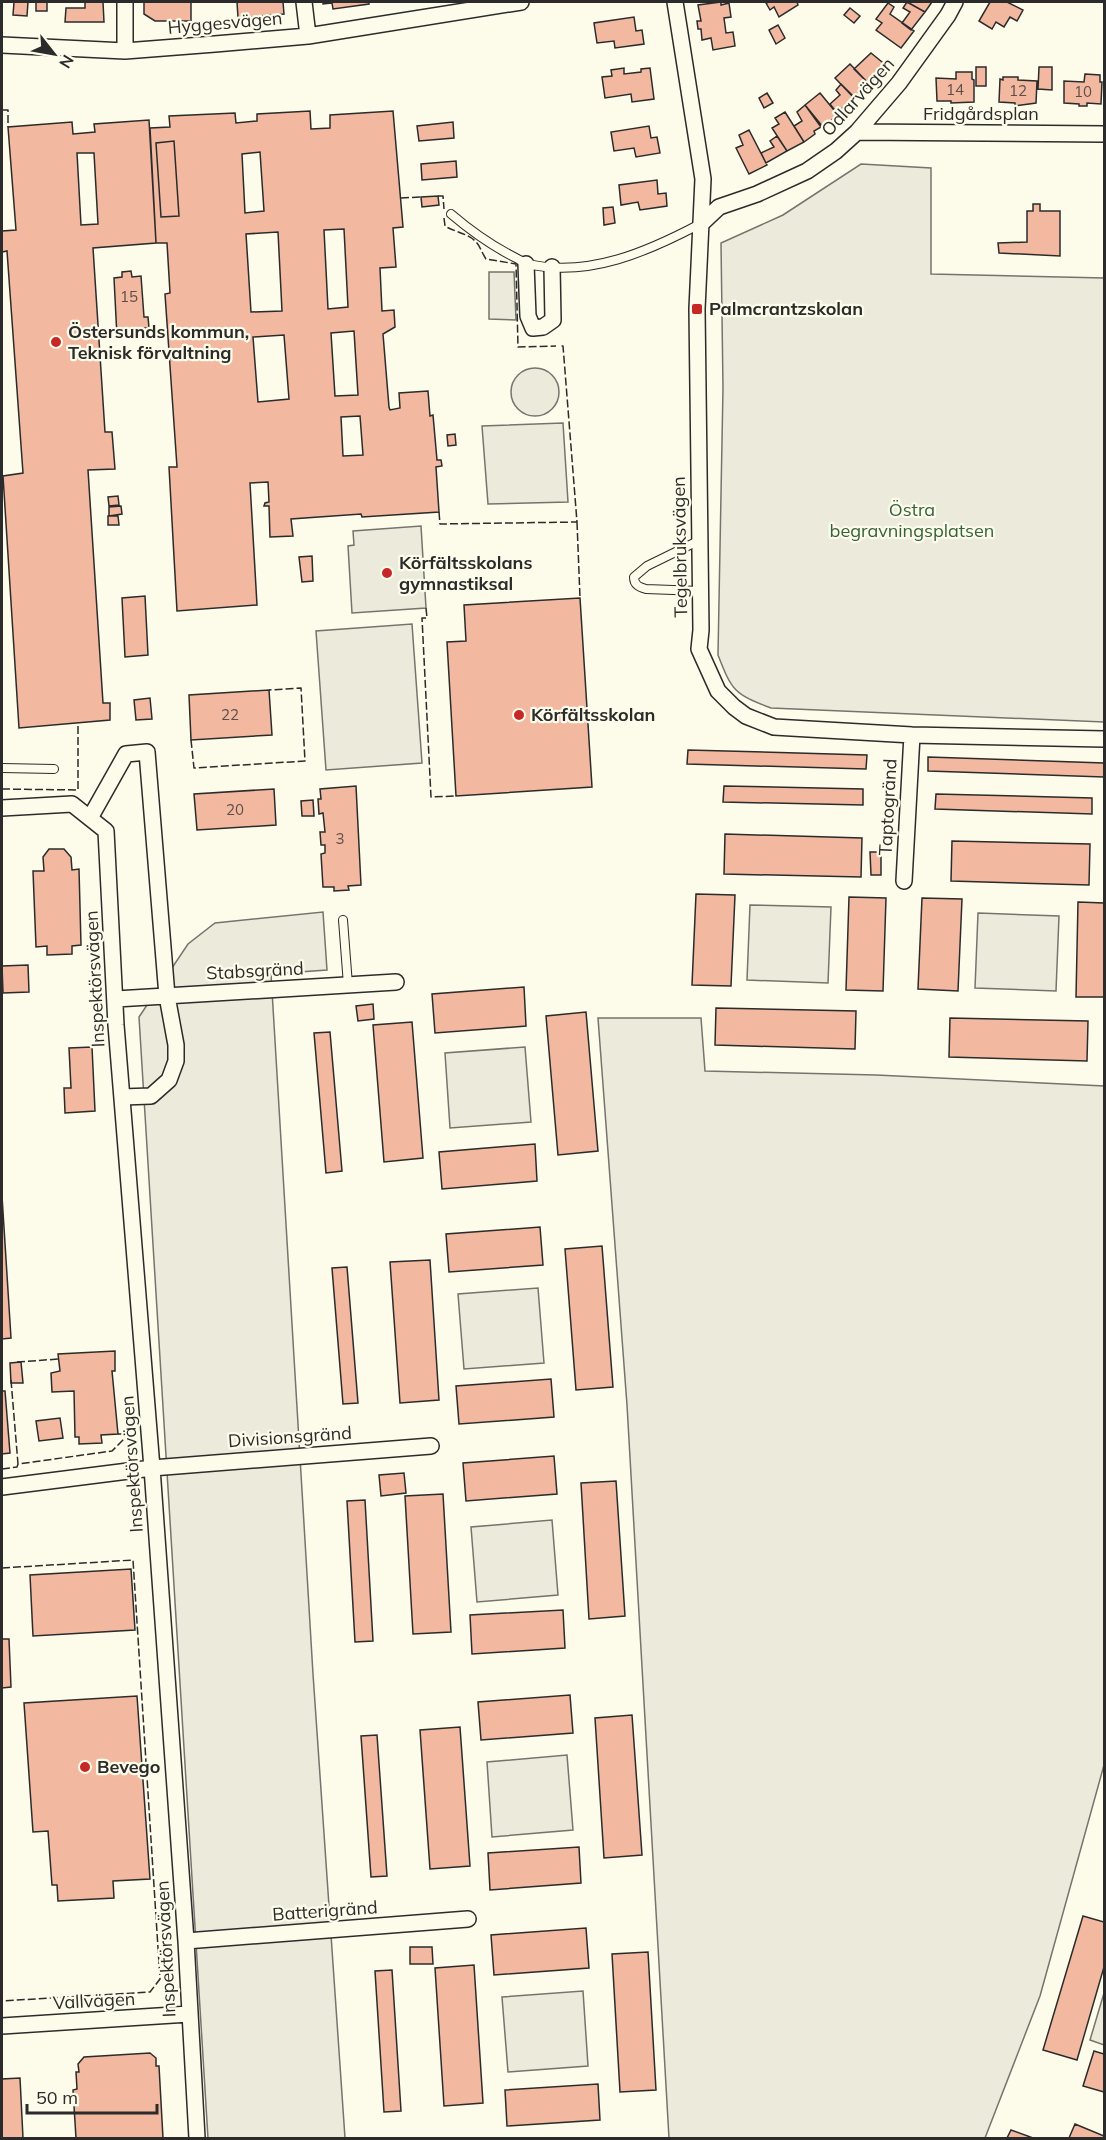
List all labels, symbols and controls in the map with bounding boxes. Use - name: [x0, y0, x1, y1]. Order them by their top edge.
- street label: Hyggesvägen: [167, 6, 283, 39]
- north arrow: [24, 24, 84, 84]
- text: N: [55, 51, 79, 72]
- street label: Odlarvägen: [816, 52, 899, 141]
- house number: 14: [946, 80, 964, 99]
- house number: 12: [1009, 81, 1027, 100]
- house number: 10: [1074, 82, 1092, 101]
- street label: Fridgårdsplan: [923, 102, 1039, 125]
- house number: 15: [120, 287, 138, 306]
- place label: Palmcrantzskolan: [709, 297, 863, 320]
- marker: Palmcrantzskolan: [690, 302, 704, 316]
- place label: Östersunds kommun, Teknisk förvaltning: [68, 320, 249, 364]
- marker: Östersunds kommun, Teknisk förvaltning: [49, 335, 63, 349]
- street label: Tegelbruksvägen: [667, 476, 692, 618]
- park label: Östra begravningsplatsen: [830, 498, 994, 542]
- place label: Körfältsskolans gymnastiksal: [399, 551, 532, 595]
- marker: Körfältsskolans gymnastiksal: [380, 566, 394, 580]
- place label: Körfältsskolan: [531, 703, 655, 726]
- house number: 22: [221, 705, 239, 724]
- marker: Körfältsskolan: [512, 708, 526, 722]
- street label: Taptogränd: [873, 758, 902, 856]
- house number: 20: [226, 800, 244, 819]
- house number: 3: [335, 829, 345, 848]
- street label: Inspektörsvägen: [79, 910, 110, 1048]
- street label: Stabsgränd: [206, 956, 304, 985]
- street label: Inspektörsvägen: [115, 1395, 148, 1533]
- street label: Divisionsgränd: [227, 1421, 353, 1452]
- place label: Bevego: [97, 1755, 160, 1778]
- marker: Bevego: [78, 1760, 92, 1774]
- street label: Inspektörsvägen: [150, 1880, 181, 2018]
- street label: Batterigränd: [272, 1895, 378, 1926]
- street label: Vallvägen: [52, 1987, 136, 2014]
- scale bar: [27, 2077, 158, 2115]
- text: 50 m: [36, 2086, 78, 2109]

